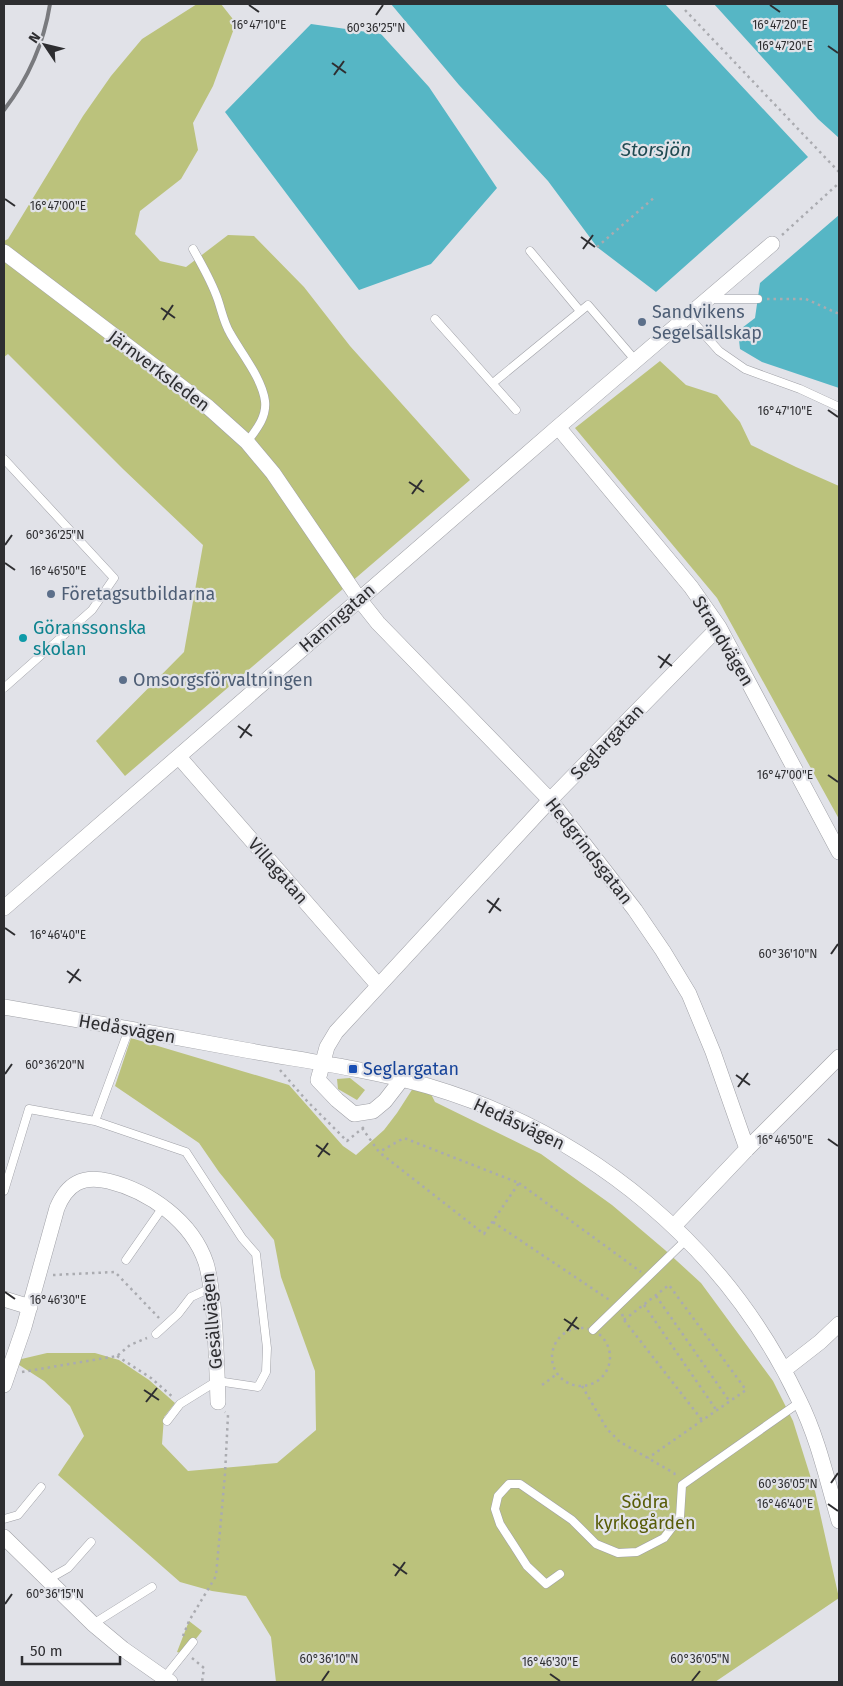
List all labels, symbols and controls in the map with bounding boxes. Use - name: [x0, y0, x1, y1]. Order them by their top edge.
- text: 16°47'10"E: [232, 18, 286, 32]
- text: 16°47'20"E: [752, 18, 808, 32]
- north arrow: [20, 20, 70, 70]
- text: 60°36'25"N: [347, 21, 405, 35]
- text: N: [25, 29, 44, 47]
- text: 16°47'20"E: [757, 39, 813, 53]
- water label: Storsjön: [620, 138, 691, 161]
- text: 16°47'00"E: [30, 199, 86, 213]
- place label: Sandvikens Segelsällskap: [652, 301, 762, 344]
- marker: Sandvikens Segelsällskap: [636, 316, 648, 328]
- street label: Järnverksleden: [104, 326, 214, 416]
- text: 16°47'10"E: [758, 404, 812, 418]
- text: 60°36'25"N: [26, 528, 84, 542]
- text: 16°46'50"E: [30, 564, 86, 578]
- street label: Hamngatan: [294, 579, 380, 657]
- place label: Företagsutbildarna: [61, 583, 215, 605]
- marker: Företagsutbildarna: [45, 588, 57, 600]
- street label: Strandvägen: [687, 592, 759, 690]
- place label: Göranssonska skolan: [33, 617, 146, 660]
- marker: Göranssonska skolan: [17, 632, 29, 644]
- place label: Omsorgsförvaltningen: [133, 669, 313, 691]
- marker: Omsorgsförvaltningen: [117, 674, 129, 686]
- street label: Seglargatan: [566, 700, 648, 784]
- text: 16°47'00"E: [757, 768, 813, 782]
- street label: Hedgrindsgatan: [540, 793, 638, 909]
- street label: Villagatan: [243, 833, 313, 909]
- text: 16°46'40"E: [30, 928, 86, 942]
- text: 60°36'10"N: [759, 947, 817, 961]
- street label: Hedåsvägen: [77, 1010, 177, 1048]
- text: 60°36'20"N: [25, 1058, 85, 1072]
- place label: Seglargatan: [363, 1058, 459, 1080]
- marker: Seglargatan: [347, 1063, 359, 1075]
- street label: Hedåsvägen: [470, 1093, 568, 1155]
- text: 16°46'50"E: [757, 1133, 813, 1147]
- street label: Gesällvägen: [197, 1272, 227, 1370]
- text: 16°46'30"E: [30, 1293, 86, 1307]
- text: 60°36'05"N: [758, 1477, 818, 1491]
- park label: Södra kyrkogården: [595, 1491, 695, 1534]
- text: 16°46'40"E: [757, 1497, 813, 1511]
- text: 60°36'15"N: [26, 1587, 84, 1601]
- scale bar: [22, 1634, 120, 1666]
- text: 50 m: [30, 1642, 63, 1660]
- text: 60°36'10"N: [300, 1652, 358, 1666]
- text: 60°36'05"N: [670, 1652, 730, 1666]
- text: 16°46'30"E: [522, 1655, 578, 1669]

